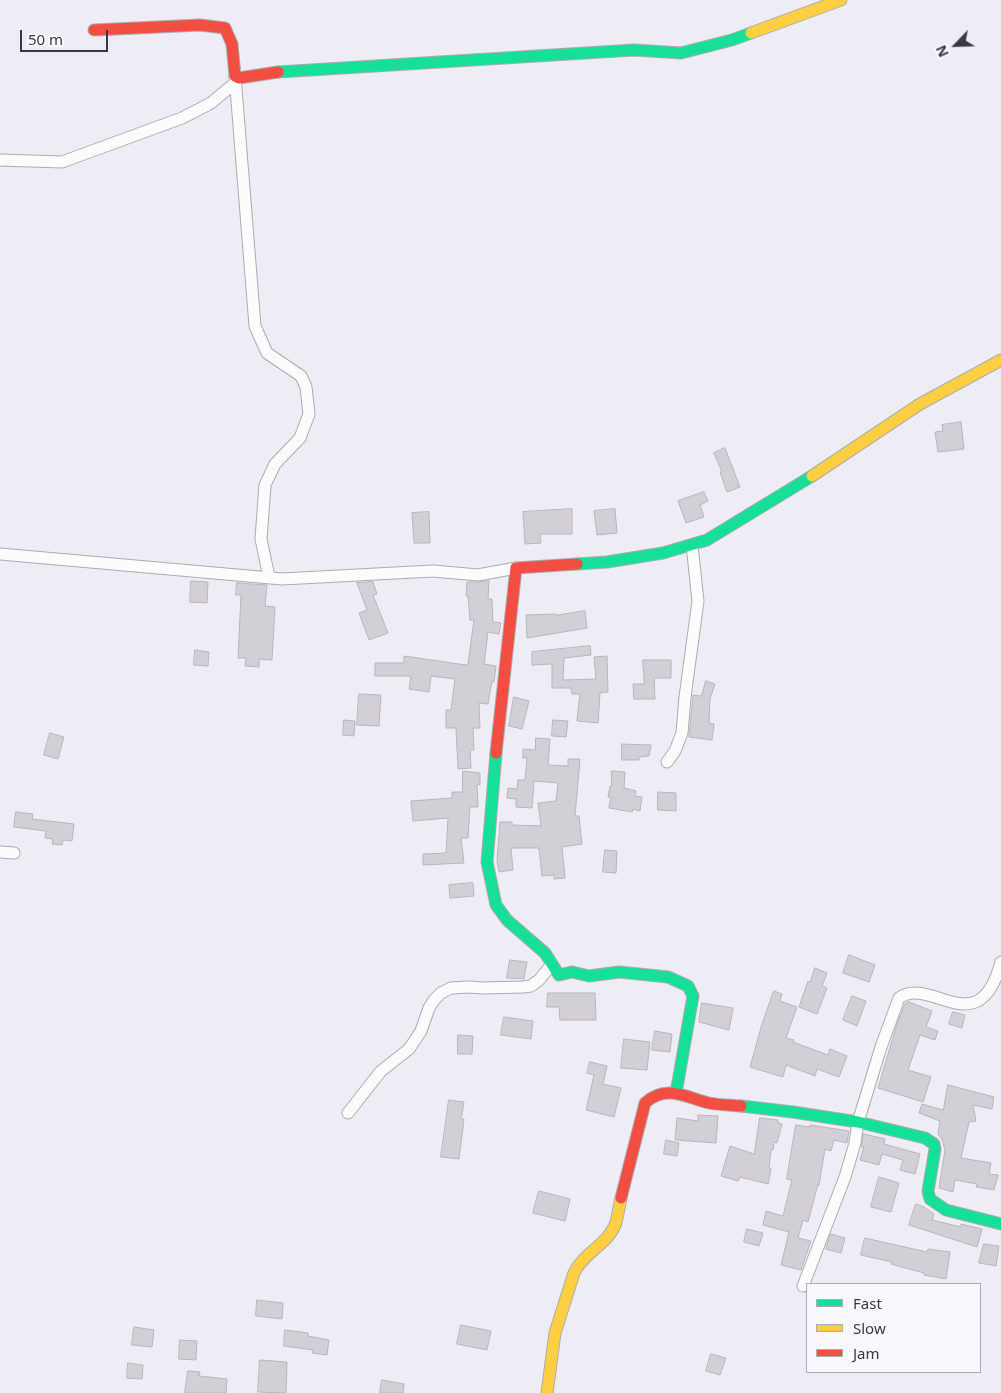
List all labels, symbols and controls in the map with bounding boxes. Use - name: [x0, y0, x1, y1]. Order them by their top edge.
- scale bar: [22, 20, 110, 52]
- north arrow: [931, 20, 981, 70]
- text: 50 m: [28, 29, 63, 49]
- text: N: [931, 42, 953, 60]
- legend: [806, 1283, 981, 1373]
- text: Fast: [853, 1293, 882, 1313]
- text: Slow: [853, 1318, 886, 1338]
- text: Jam: [853, 1343, 880, 1363]

